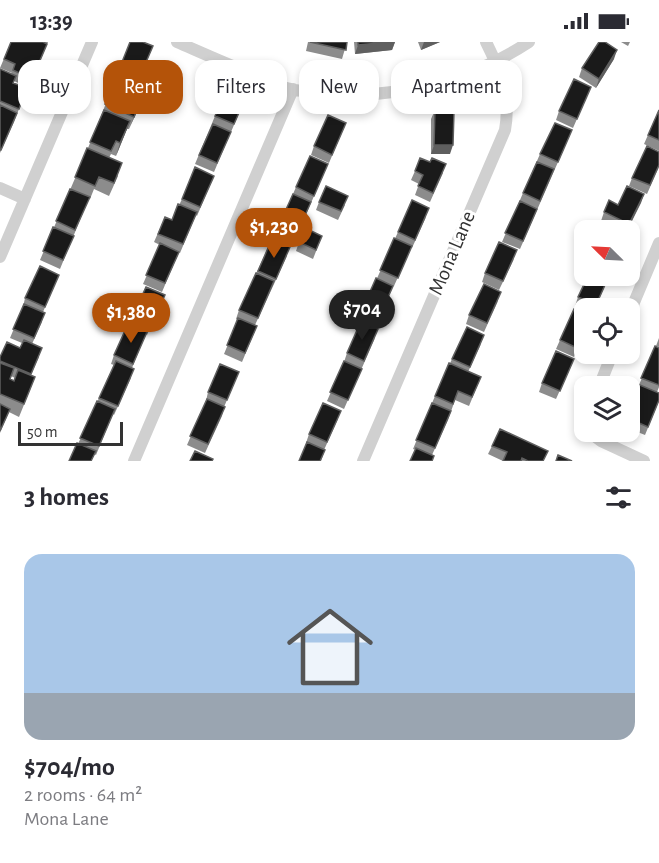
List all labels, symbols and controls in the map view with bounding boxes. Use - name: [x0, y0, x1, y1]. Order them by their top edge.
- text: 13:39: [30, 10, 73, 32]
- chip: Buy: [18, 60, 91, 114]
- chip: Rent: [103, 60, 183, 114]
- chip: Filters: [195, 60, 287, 114]
- chip: New: [299, 60, 379, 114]
- chip: Apartment: [391, 60, 522, 114]
- pin: $1,230: [225, 208, 323, 259]
- street label: Mona Lane: [425, 208, 479, 298]
- text: $1,230: [249, 217, 299, 237]
- north arrow: [574, 220, 640, 286]
- map controls: [574, 220, 640, 442]
- pin: $704: [326, 290, 398, 341]
- pin: $1,380: [82, 293, 180, 344]
- button: locate: [574, 298, 640, 364]
- text: $704: [343, 299, 381, 319]
- text: $1,380: [106, 302, 156, 322]
- button: layers: [574, 376, 640, 442]
- scale bar: [18, 419, 123, 447]
- text: 50 m: [27, 424, 58, 440]
- icon: filters: [602, 481, 635, 514]
- text: 3 homes: [24, 484, 109, 510]
- icon: home: [276, 593, 384, 701]
- text: $704/mo: [24, 754, 115, 780]
- text: 2 rooms · 64 m²: [24, 785, 142, 805]
- text: Mona Lane: [24, 809, 109, 829]

